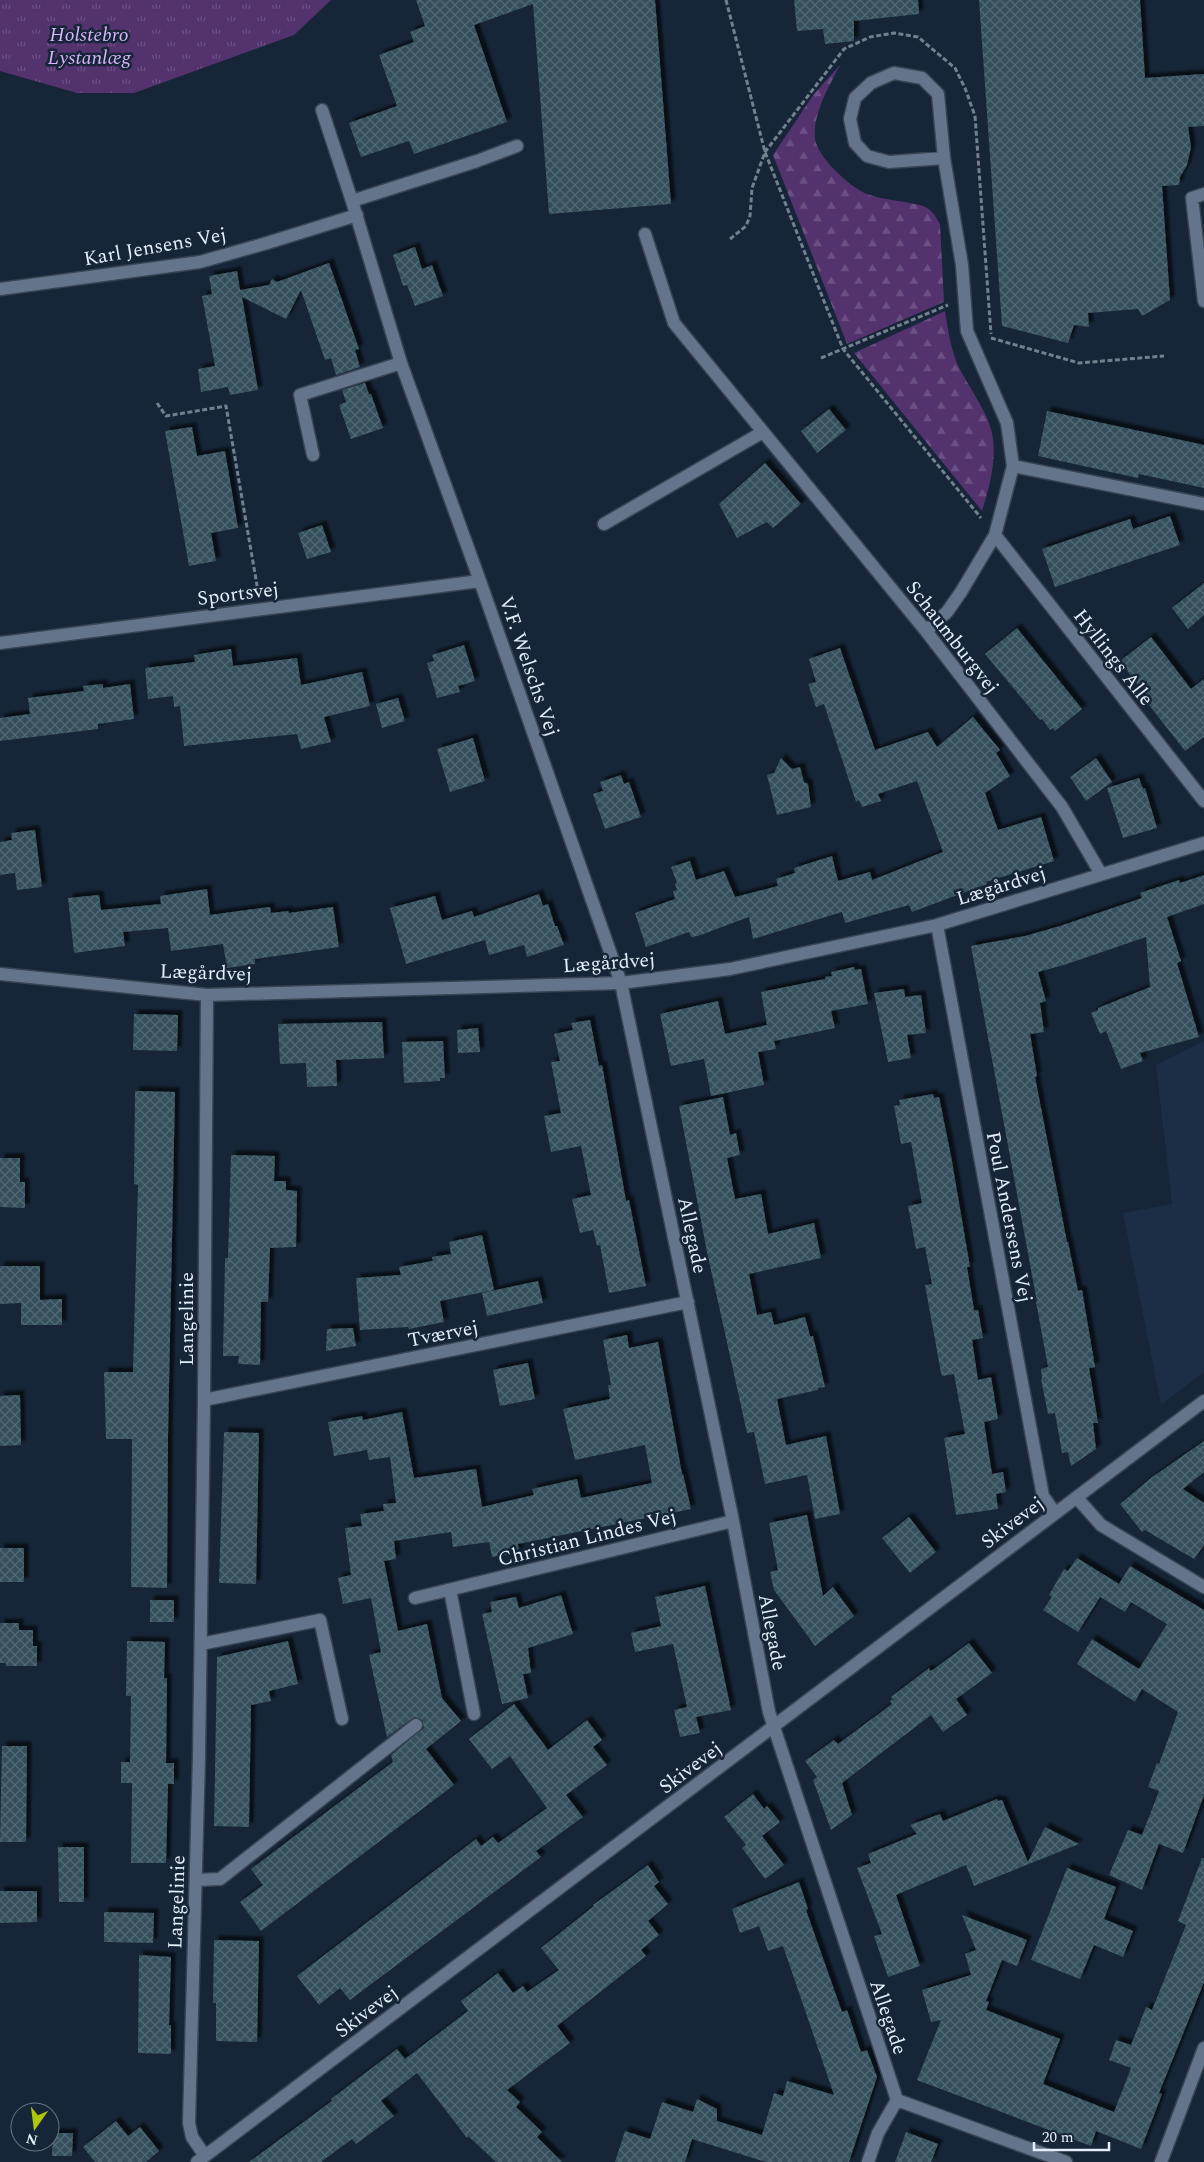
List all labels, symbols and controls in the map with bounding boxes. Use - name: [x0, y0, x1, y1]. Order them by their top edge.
- park label: Holstebro Lystanlæg: [47, 20, 132, 73]
- street label: Karl Jensens Vej: [81, 220, 229, 274]
- street label: Sportsvej: [196, 574, 281, 614]
- street label: Schaumburgvej: [898, 574, 1006, 701]
- street label: V.F. Welschs Vej: [491, 592, 567, 741]
- street label: Hyllings Alle: [1066, 603, 1161, 713]
- street label: Lægårdvej: [953, 858, 1050, 914]
- street label: Lægårdvej: [562, 945, 656, 981]
- street label: Lægårdvej: [159, 956, 253, 990]
- street label: Poul Andersens Vej: [978, 1129, 1040, 1305]
- street label: Allegade: [669, 1194, 715, 1276]
- street label: Langelinie: [172, 1272, 202, 1366]
- street label: Tværvej: [405, 1312, 481, 1356]
- street label: Skivevej: [975, 1489, 1051, 1557]
- street label: Christian Lindes Vej: [495, 1501, 680, 1575]
- street label: Allegade: [750, 1591, 794, 1673]
- street label: Skivevej: [653, 1734, 729, 1802]
- street label: Langelinie: [160, 1855, 194, 1950]
- street label: Allegade: [861, 1976, 915, 2059]
- street label: Skivevej: [329, 1978, 405, 2046]
- north arrow: [10, 2102, 60, 2152]
- scale bar: [1034, 2120, 1109, 2152]
- text: 20 m: [1042, 2126, 1074, 2149]
- text: N: [24, 2128, 40, 2151]

